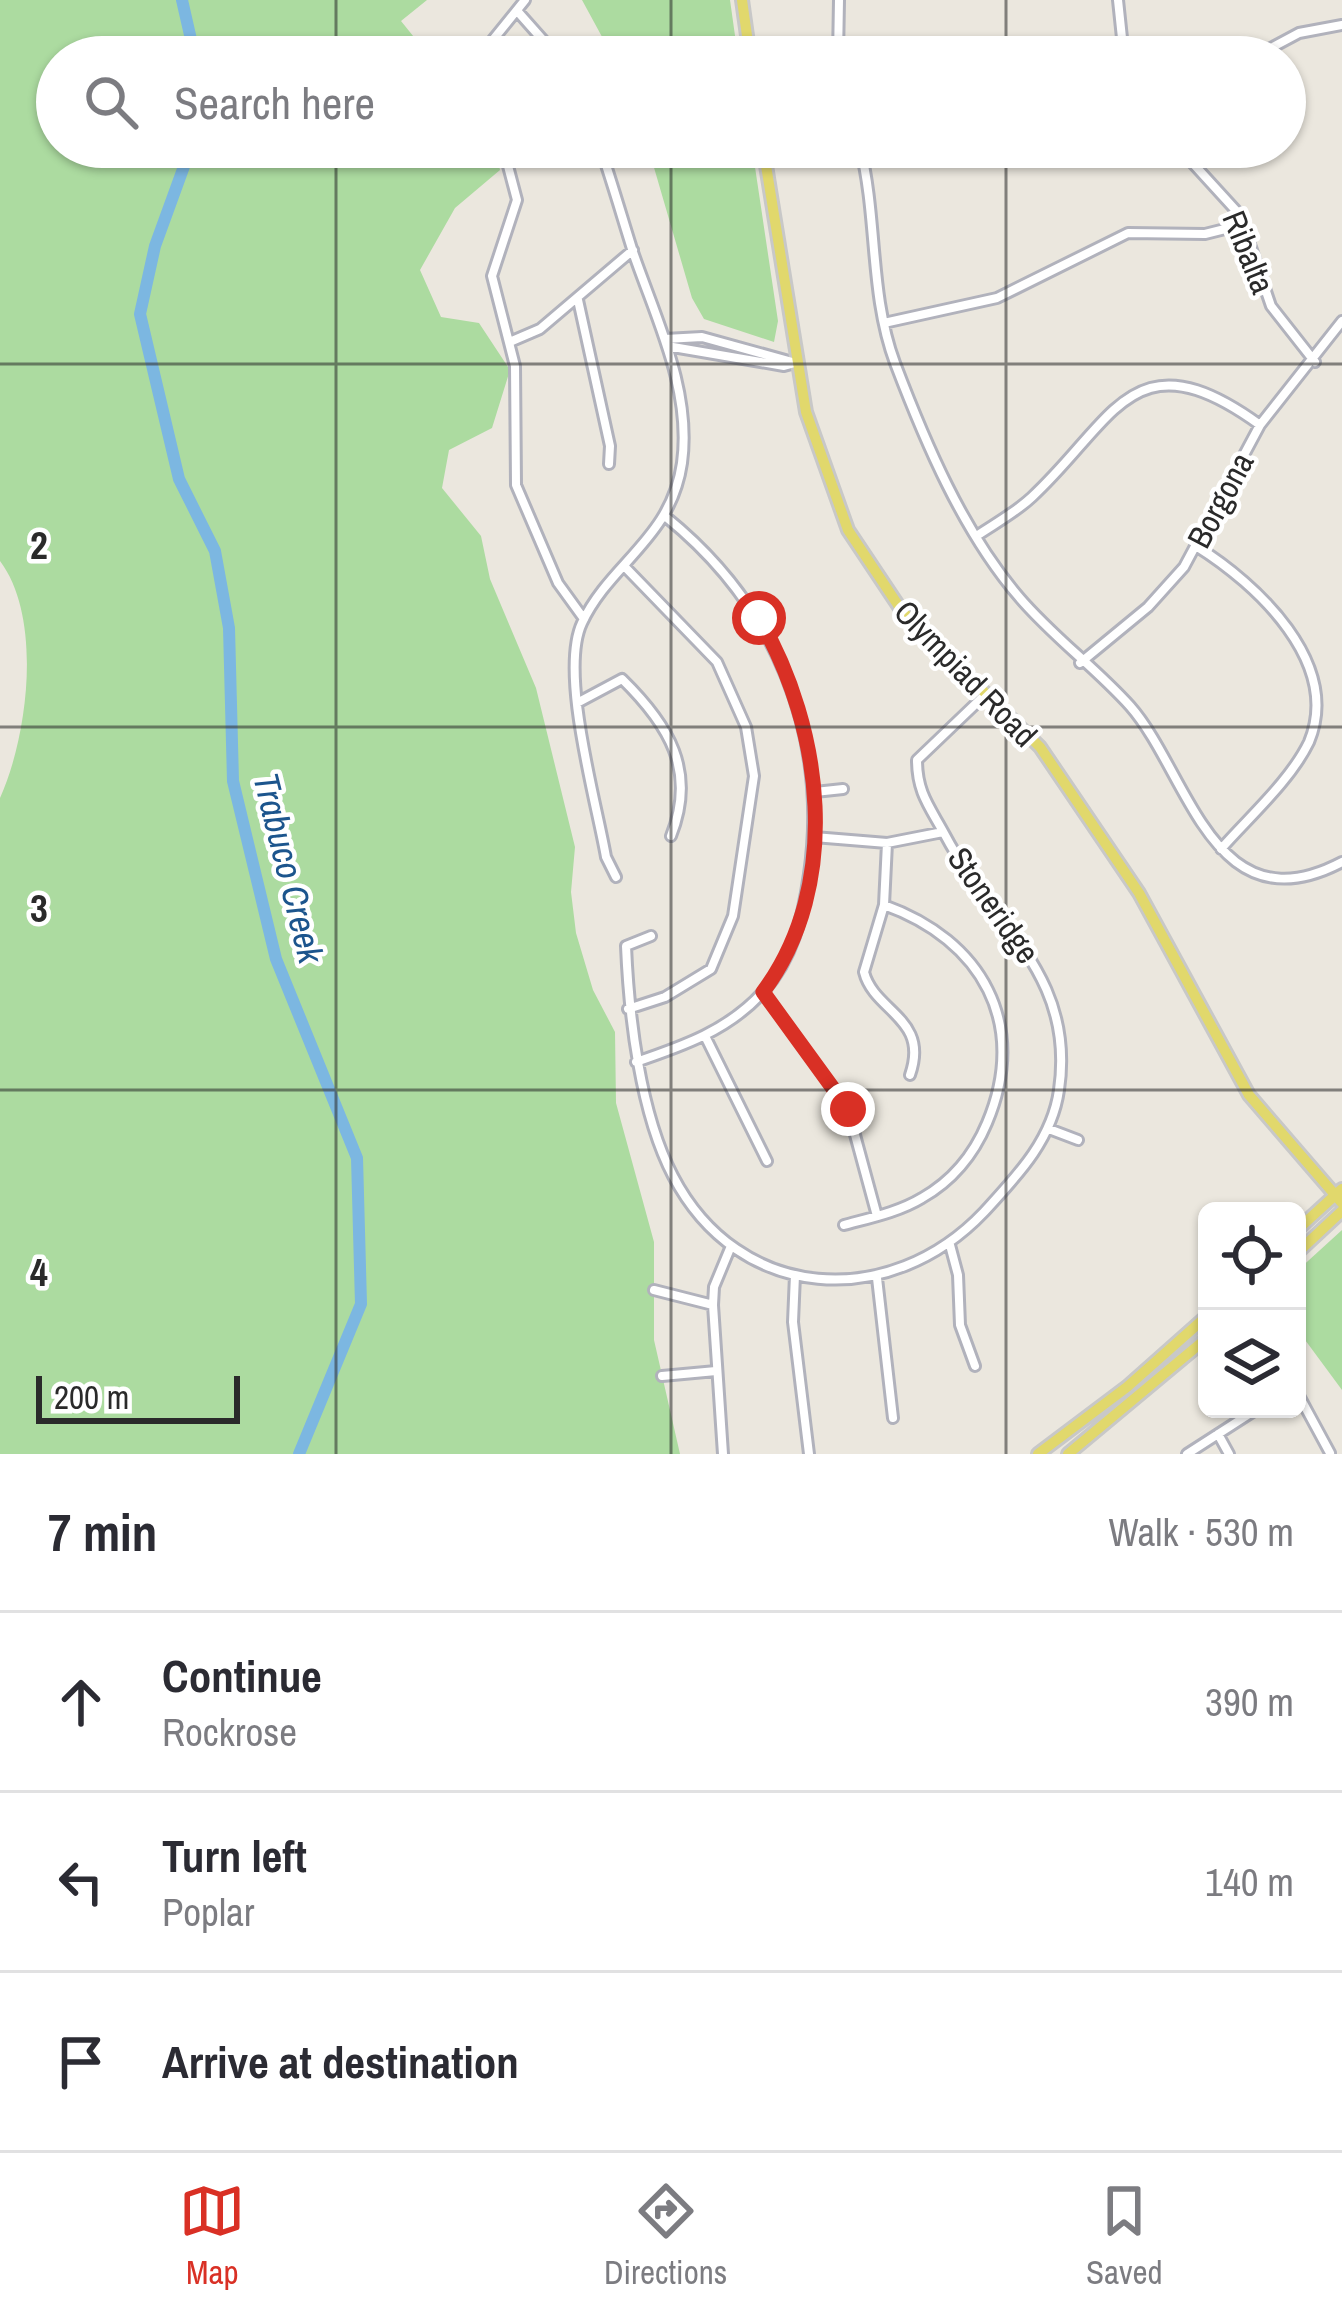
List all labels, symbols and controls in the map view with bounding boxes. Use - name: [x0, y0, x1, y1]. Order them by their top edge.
- search box: [36, 36, 1306, 168]
- icon: search: [78, 69, 144, 135]
- text: Search here: [174, 72, 375, 133]
- street label: Ribalta: [1213, 204, 1285, 300]
- street label: Borgona: [1177, 445, 1263, 555]
- text: 2: [30, 519, 48, 571]
- street label: Olympiad Road: [885, 590, 1047, 756]
- route start: [732, 591, 786, 645]
- water label: Trabuco Creek: [242, 768, 336, 969]
- street label: Stoneridge: [938, 838, 1050, 972]
- text: 3: [30, 882, 48, 934]
- route end: [821, 1082, 875, 1136]
- map controls: [1198, 1202, 1306, 1418]
- button: locate: [1198, 1202, 1306, 1310]
- text: 4: [30, 1246, 48, 1298]
- button: layers: [1198, 1310, 1306, 1418]
- scale bar: [36, 1370, 240, 1423]
- text: 200 m: [54, 1375, 129, 1419]
- text: 7 min: [48, 1498, 157, 1567]
- text: Walk · 530 m: [1109, 1506, 1294, 1558]
- text: Continue: [162, 1645, 322, 1706]
- icon: ahead: [48, 1669, 114, 1735]
- text: 390 m: [1205, 1676, 1294, 1728]
- text: Rockrose: [162, 1706, 297, 1758]
- text: Turn left: [162, 1825, 307, 1886]
- icon: left: [48, 1849, 114, 1915]
- text: 140 m: [1205, 1856, 1294, 1908]
- text: Poplar: [162, 1886, 254, 1938]
- icon: arrive: [48, 2029, 114, 2095]
- text: Arrive at destination: [162, 2031, 519, 2092]
- tab: Map: [179, 2178, 245, 2294]
- tab: Directions: [604, 2178, 727, 2294]
- tab: Saved: [1086, 2178, 1163, 2294]

